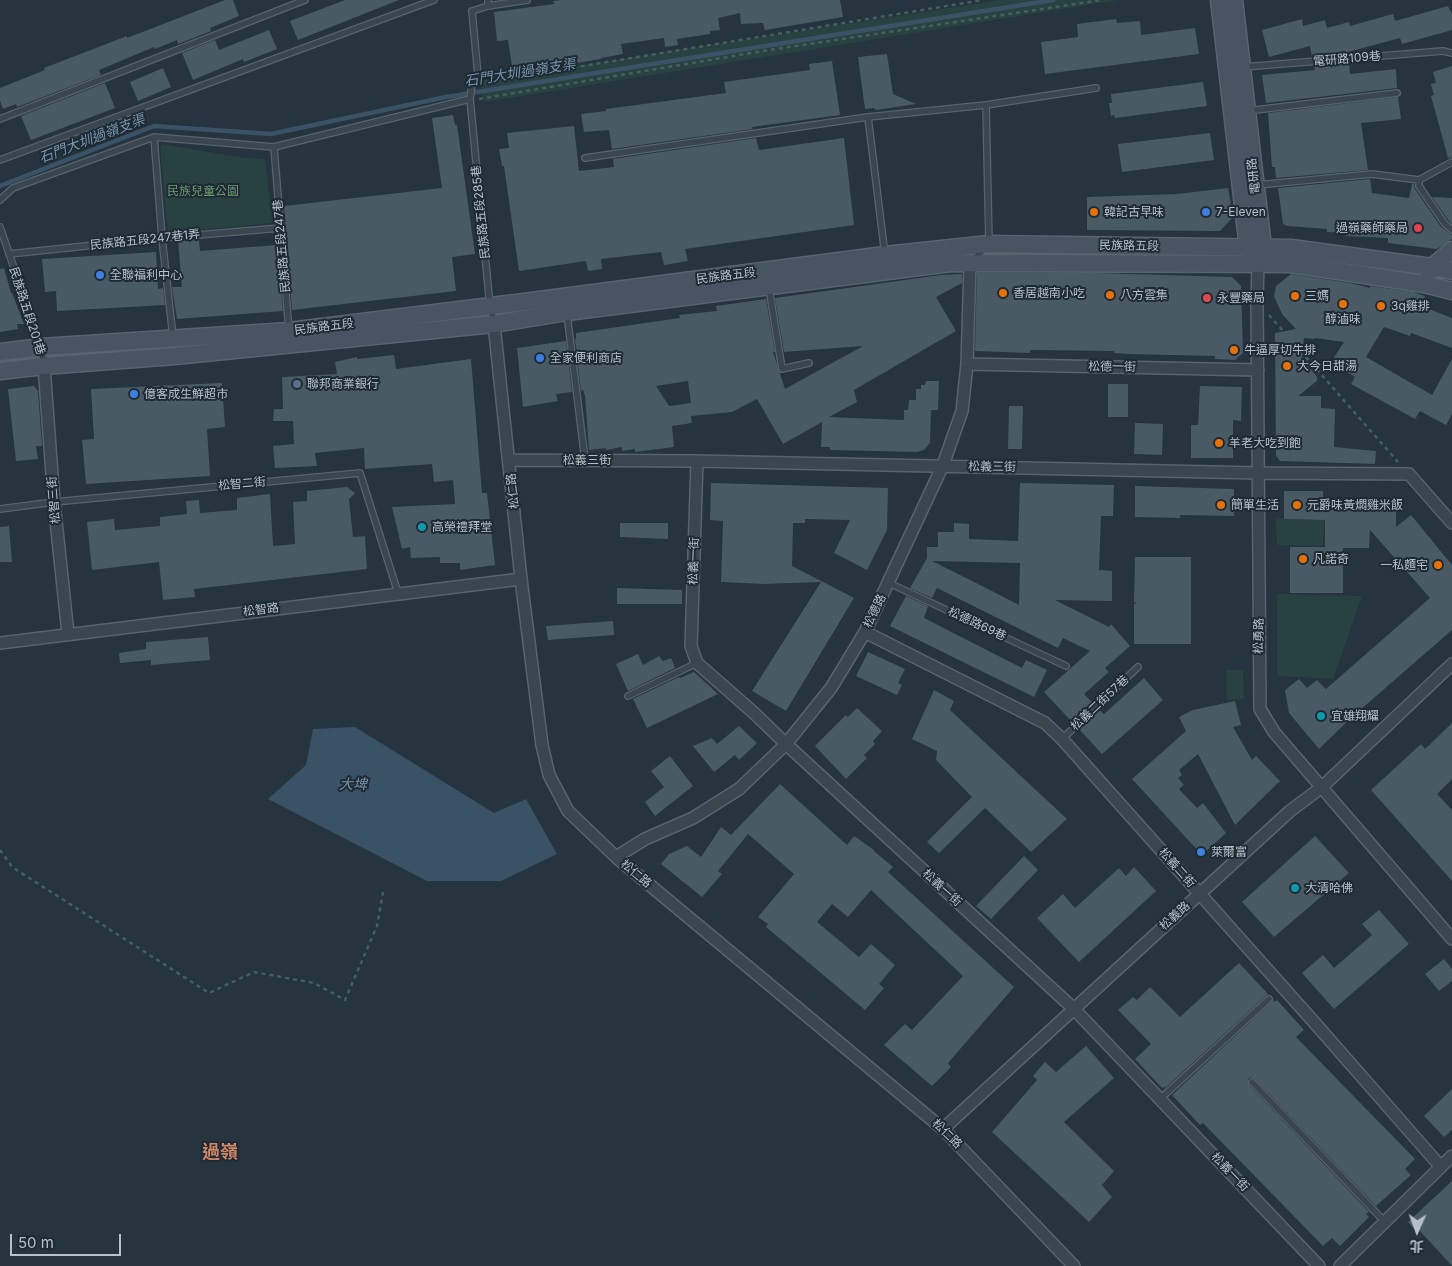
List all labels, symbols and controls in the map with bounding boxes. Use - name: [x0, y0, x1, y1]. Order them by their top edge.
- street label: 電研路109巷: [1313, 49, 1381, 69]
- water label: 石門大圳過嶺支渠: [463, 56, 577, 90]
- water label: 石門大圳過嶺支渠: [37, 111, 147, 167]
- street label: 電研路: [1245, 157, 1263, 195]
- street label: 民族路五段285巷: [469, 164, 493, 260]
- park label: 民族兒童公園: [167, 184, 239, 198]
- street label: 民族路五段247巷: [271, 199, 293, 293]
- place label: 韓記古早味: [1104, 205, 1164, 219]
- place label: 7-Eleven: [1216, 205, 1266, 219]
- marker: 韓記古早味: [1088, 206, 1100, 218]
- marker: 7-Eleven: [1200, 206, 1212, 218]
- place label: 過嶺藥師藥局: [1336, 221, 1408, 235]
- marker: 過嶺藥師藥局: [1412, 222, 1424, 234]
- street label: 民族路五段247巷1弄: [89, 227, 201, 253]
- street label: 民族路五段: [1099, 238, 1159, 254]
- street label: 民族路五段201巷: [6, 265, 48, 357]
- street label: 民族路五段: [695, 265, 757, 287]
- place label: 全聯福利中心: [110, 268, 182, 282]
- marker: 全聯福利中心: [94, 269, 106, 281]
- place label: 香居越南小吃: [1013, 286, 1085, 300]
- marker: 香居越南小吃: [997, 287, 1009, 299]
- place label: 八方雲集: [1120, 288, 1168, 302]
- marker: 八方雲集: [1104, 289, 1116, 301]
- place label: 三媽: [1305, 289, 1329, 303]
- marker: 三媽: [1289, 290, 1301, 302]
- place label: 永豐藥局: [1217, 291, 1265, 305]
- marker: 永豐藥局: [1201, 292, 1213, 304]
- marker: 醇滷味: [1337, 298, 1349, 310]
- place label: 3q雞排: [1391, 299, 1430, 313]
- marker: 3q雞排: [1375, 300, 1387, 312]
- place label: 醇滷味: [1325, 312, 1361, 326]
- street label: 民族路五段: [293, 316, 355, 338]
- place label: 牛逼厚切牛排: [1244, 343, 1316, 357]
- marker: 牛逼厚切牛排: [1228, 344, 1240, 356]
- place label: 全家便利商店: [550, 351, 622, 365]
- marker: 全家便利商店: [534, 352, 546, 364]
- street label: 松德一街: [1088, 359, 1136, 375]
- place label: 大今日甜湯: [1297, 359, 1357, 373]
- marker: 大今日甜湯: [1281, 360, 1293, 372]
- place label: 聯邦商業銀行: [307, 377, 379, 391]
- marker: 聯邦商業銀行: [291, 378, 303, 390]
- place label: 億客成生鮮超市: [144, 387, 228, 401]
- marker: 億客成生鮮超市: [128, 388, 140, 400]
- place label: 羊老大吃到飽: [1229, 436, 1301, 450]
- marker: 羊老大吃到飽: [1213, 437, 1225, 449]
- street label: 松義三街: [563, 453, 611, 467]
- street label: 松義三街: [968, 459, 1016, 475]
- street label: 松仁路: [504, 472, 522, 510]
- street label: 松智三街: [45, 475, 63, 525]
- street label: 松智二街: [217, 475, 267, 493]
- place label: 簡單生活: [1231, 498, 1279, 512]
- place label: 元爵味黃燜雞米飯: [1307, 498, 1403, 512]
- marker: 簡單生活: [1215, 499, 1227, 511]
- marker: 元爵味黃燜雞米飯: [1291, 499, 1303, 511]
- place label: 高榮禮拜堂: [432, 520, 492, 534]
- marker: 高榮禮拜堂: [416, 521, 428, 533]
- street label: 松義一街: [686, 537, 702, 585]
- place label: 凡諾奇: [1313, 552, 1349, 566]
- marker: 凡諾奇: [1297, 553, 1309, 565]
- place label: 一私麵宅: [1380, 558, 1428, 572]
- marker: 一私麵宅: [1432, 559, 1444, 571]
- street label: 松德路: [861, 592, 889, 630]
- street label: 松智路: [242, 601, 280, 619]
- street label: 松德路69巷: [945, 604, 1009, 644]
- street label: 松勇路: [1251, 618, 1267, 654]
- street label: 松義二街57巷: [1068, 672, 1132, 734]
- place label: 宜雄翔耀: [1331, 709, 1379, 723]
- marker: 宜雄翔耀: [1315, 710, 1327, 722]
- water label: 大埤: [339, 777, 367, 793]
- street label: 松義二街: [1156, 845, 1198, 891]
- place label: 萊爾富: [1211, 845, 1247, 859]
- marker: 萊爾富: [1195, 846, 1207, 858]
- street label: 松仁路: [618, 857, 654, 891]
- street label: 松義一街: [919, 867, 965, 909]
- place label: 大清哈佛: [1305, 881, 1353, 895]
- marker: 大清哈佛: [1289, 882, 1301, 894]
- street label: 松義路: [1157, 899, 1193, 933]
- street label: 松仁路: [929, 1116, 965, 1152]
- district label: 過嶺: [202, 1142, 238, 1164]
- street label: 松義一街: [1208, 1150, 1252, 1194]
- north arrow: [1392, 1206, 1442, 1256]
- scale bar: [12, 1224, 124, 1256]
- text: 50 m: [18, 1233, 54, 1252]
- text: 北: [1409, 1238, 1424, 1255]

